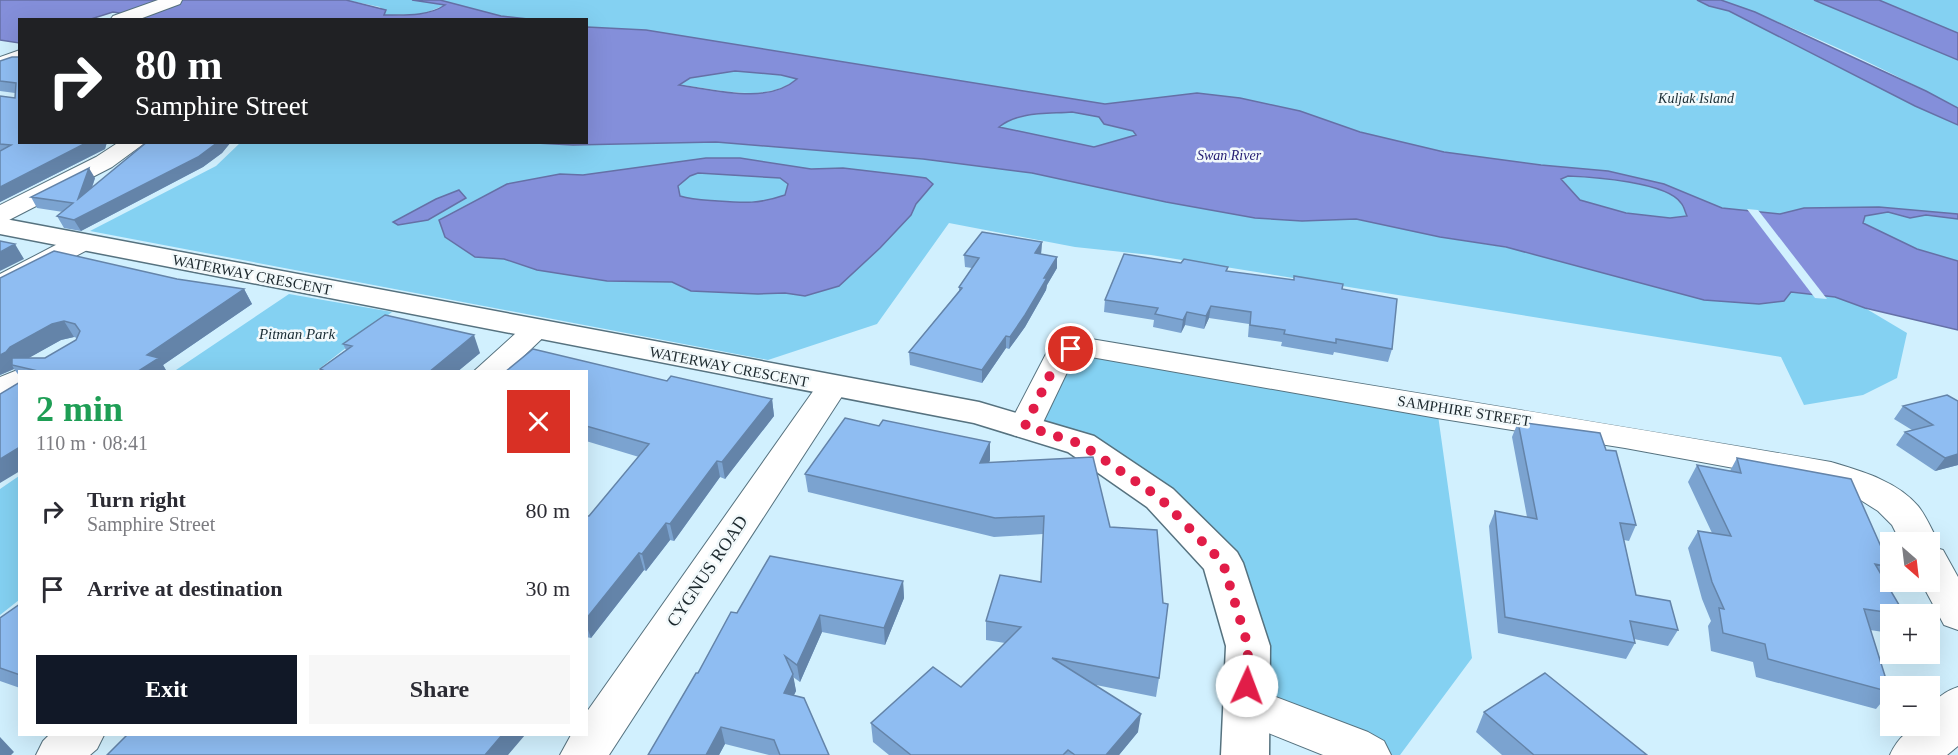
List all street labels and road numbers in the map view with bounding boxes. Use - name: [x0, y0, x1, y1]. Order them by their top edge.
- street label: WATERWAY CRESCENT: [171, 252, 333, 298]
- street label: WATERWAY CRESCENT: [648, 344, 810, 390]
- street label: SAMPHIRE STREET: [1396, 393, 1532, 429]
- street label: CYGNUS ROAD: [662, 512, 752, 630]

